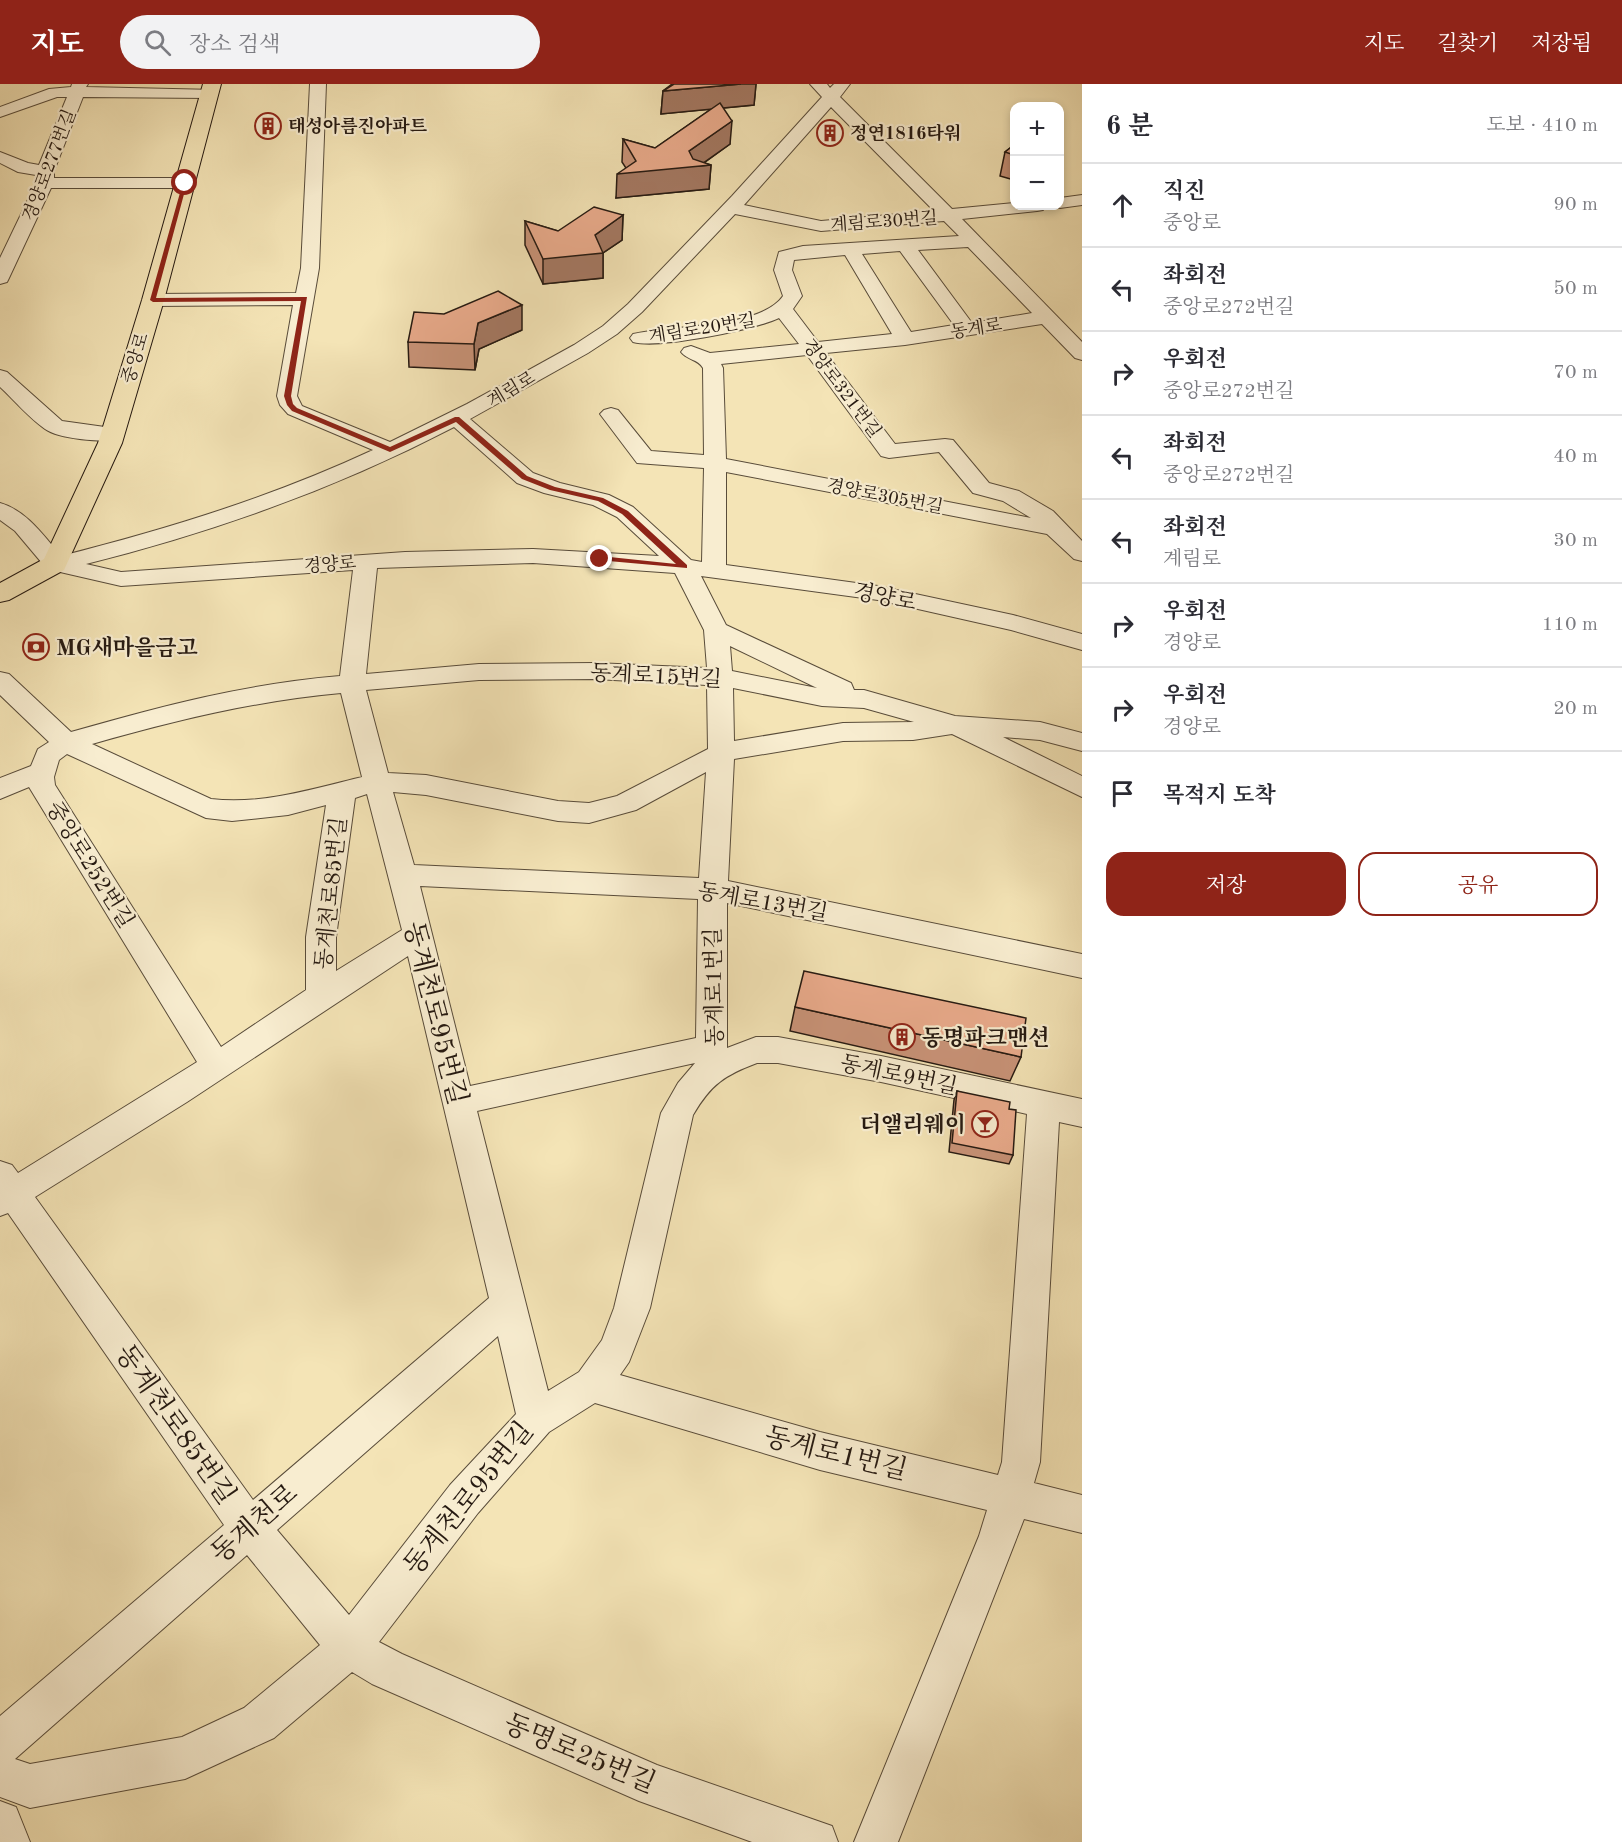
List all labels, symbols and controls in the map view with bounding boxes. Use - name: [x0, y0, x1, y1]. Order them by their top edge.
- search box: [120, 15, 540, 69]
- icon: search: [141, 26, 174, 59]
- text: 지도: [30, 32, 84, 60]
- text: 장소 검색: [189, 34, 280, 56]
- text: 지도: [1364, 34, 1404, 55]
- text: 길찾기: [1437, 34, 1498, 55]
- text: 저장됨: [1531, 34, 1592, 55]
- map controls: [1010, 102, 1064, 210]
- button: +: [1010, 102, 1064, 156]
- street label: 경양로277번길: [19, 107, 80, 224]
- building icon: 태성아름진아파트: [253, 111, 283, 141]
- text: 6 분: [1106, 114, 1153, 140]
- place label: 태성아름진아파트: [288, 116, 428, 136]
- text: 도보 · 410 m: [1486, 116, 1598, 136]
- building icon: 정연1816타워: [815, 118, 845, 148]
- place label: 정연1816타워: [850, 123, 961, 143]
- button: −: [1010, 156, 1064, 210]
- route start: [171, 169, 197, 195]
- text: 직진: [1163, 181, 1206, 203]
- icon: ahead: [1106, 189, 1139, 222]
- text: 90 m: [1553, 195, 1598, 215]
- street label: 계림로30번길: [830, 208, 938, 235]
- text: 중앙로: [1163, 214, 1221, 234]
- text: 좌회전: [1163, 265, 1227, 287]
- icon: left: [1106, 273, 1139, 306]
- text: 50 m: [1553, 279, 1598, 299]
- text: 중앙로272번길: [1163, 298, 1294, 318]
- street label: 계림로20번길: [647, 311, 757, 346]
- street label: 동계로: [949, 315, 1003, 342]
- street label: 중앙로: [119, 330, 152, 386]
- street label: 경양로321번길: [798, 335, 885, 441]
- text: 우회전: [1163, 349, 1227, 371]
- icon: right: [1106, 357, 1139, 390]
- text: 70 m: [1553, 363, 1598, 383]
- street label: 계림로: [484, 368, 539, 411]
- text: 중앙로272번길: [1163, 382, 1294, 402]
- text: 좌회전: [1163, 433, 1227, 455]
- icon: left: [1106, 441, 1139, 474]
- text: 40 m: [1553, 447, 1598, 467]
- text: 중앙로272번길: [1163, 466, 1294, 486]
- street label: 경양로305번길: [825, 476, 945, 517]
- text: 좌회전: [1163, 517, 1227, 539]
- icon: left: [1106, 525, 1139, 558]
- text: 30 m: [1553, 531, 1598, 551]
- route end: [586, 545, 612, 571]
- text: 계림로: [1163, 550, 1221, 570]
- street label: 경양로: [303, 553, 357, 576]
- street label: 경양로: [851, 580, 918, 615]
- text: 우회전: [1163, 601, 1227, 623]
- icon: right: [1106, 609, 1139, 642]
- text: 110 m: [1542, 615, 1598, 635]
- bank icon: MG새마을금고: [21, 632, 51, 662]
- text: 경양로: [1163, 634, 1221, 654]
- place label: MG새마을금고: [56, 635, 198, 660]
- street label: 동계로15번길: [590, 662, 722, 691]
- text: 우회전: [1163, 685, 1227, 707]
- icon: right: [1106, 693, 1139, 726]
- text: 20 m: [1553, 699, 1598, 719]
- text: 경양로: [1163, 718, 1221, 738]
- icon: arrive: [1106, 777, 1139, 810]
- text: 목적지 도착: [1163, 785, 1275, 807]
- street label: 중앙로252번길: [42, 797, 138, 932]
- street label: 동계천로85번길: [312, 816, 351, 970]
- button: 저장: [1106, 852, 1346, 916]
- button: 공유: [1358, 852, 1598, 916]
- street label: 동계로13번길: [696, 880, 830, 925]
- street label: 동계천로95번길: [399, 918, 472, 1108]
- street label: 동계로1번길: [702, 927, 727, 1047]
- building icon: 동명파크맨션: [887, 1022, 917, 1052]
- place label: 동명파크맨션: [922, 1025, 1050, 1050]
- street label: 동계로9번길: [838, 1052, 959, 1099]
- bar icon: 더앨리웨이: [970, 1109, 1000, 1139]
- place label: 더앨리웨이: [860, 1112, 966, 1137]
- street label: 동계천로85번길: [110, 1339, 241, 1510]
- street label: 동계천로95번길: [398, 1416, 539, 1580]
- street label: 동계로1번길: [762, 1422, 910, 1485]
- street label: 동계천로: [205, 1478, 303, 1569]
- street label: 동명로25번길: [500, 1709, 660, 1798]

